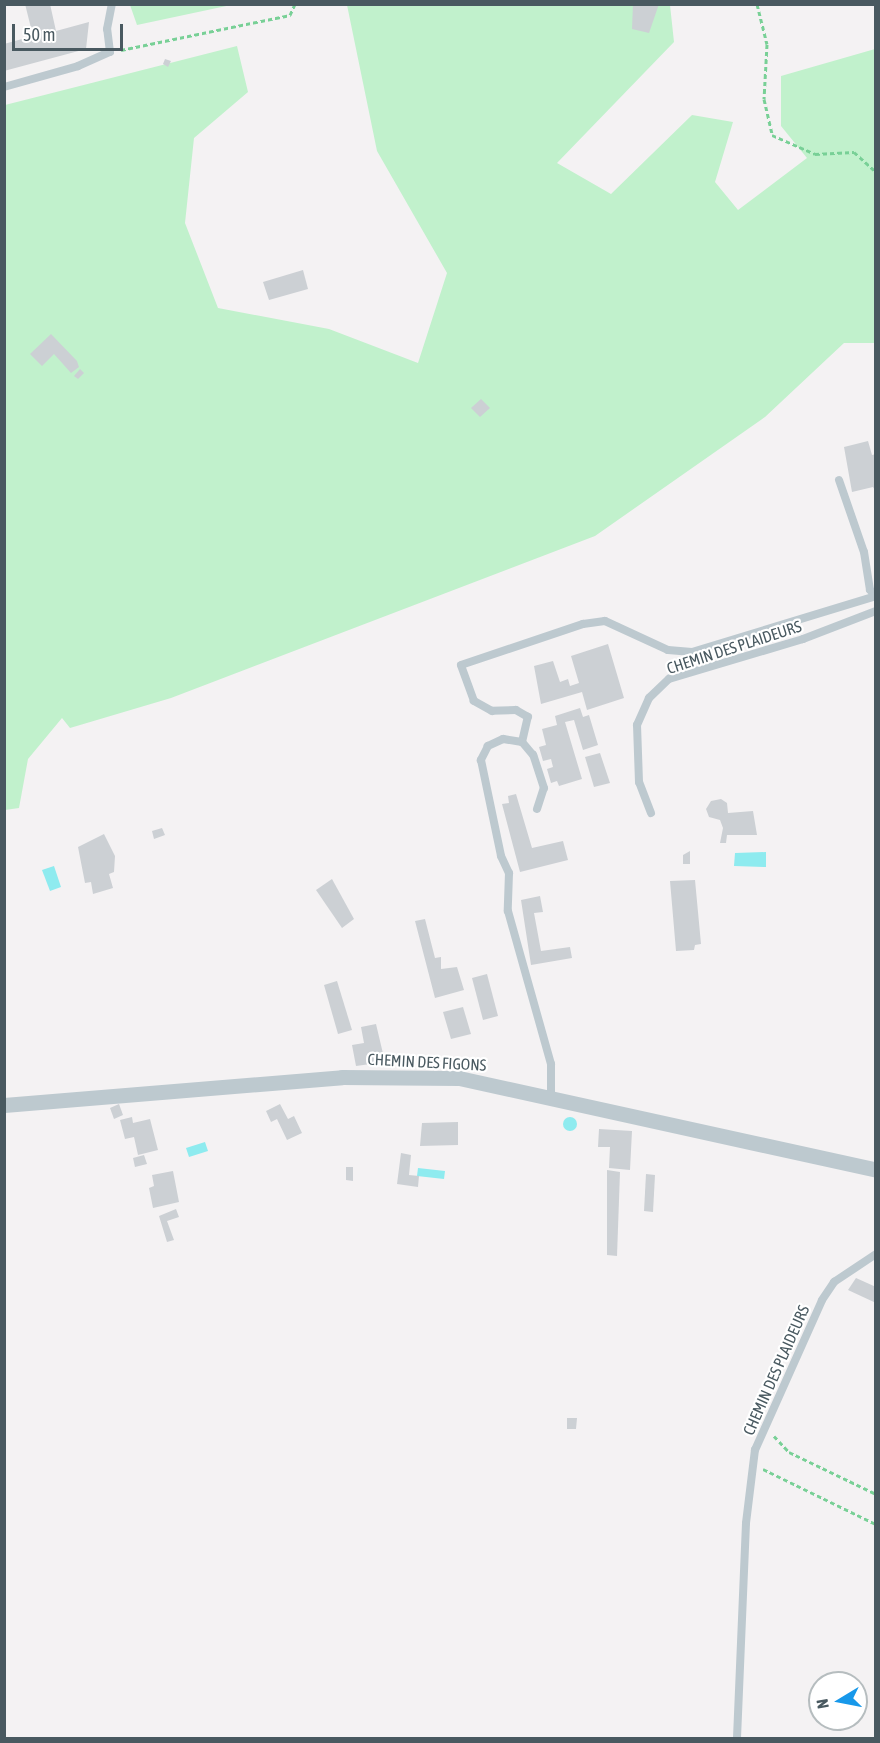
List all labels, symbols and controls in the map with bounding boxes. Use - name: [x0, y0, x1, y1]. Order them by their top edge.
- scale bar: [15, 12, 126, 50]
- text: 50 m: [23, 24, 55, 45]
- street label: CHEMIN DES PLAIDEURS: [664, 616, 804, 678]
- street label: CHEMIN DES FIGONS: [367, 1049, 487, 1075]
- street label: CHEMIN DES PLAIDEURS: [739, 1302, 813, 1438]
- north arrow: [808, 1671, 868, 1731]
- text: N: [813, 1698, 832, 1710]

